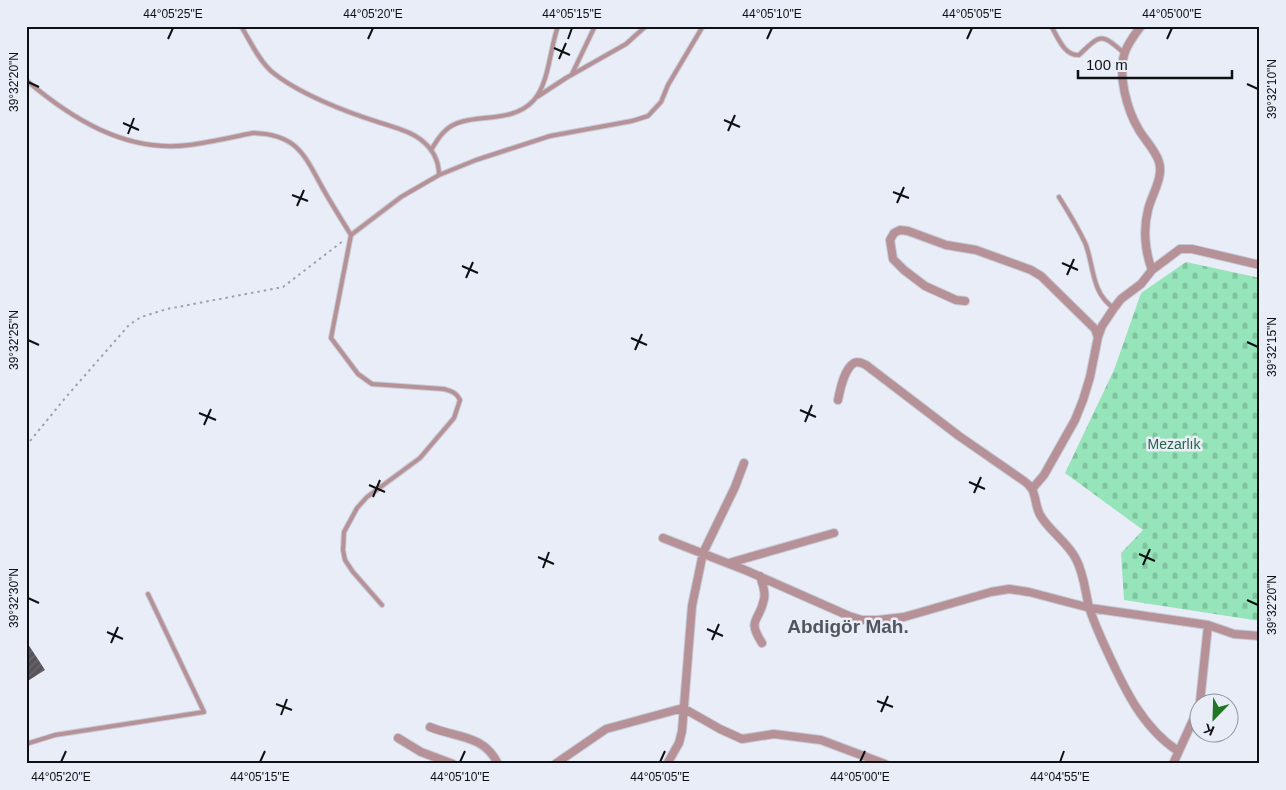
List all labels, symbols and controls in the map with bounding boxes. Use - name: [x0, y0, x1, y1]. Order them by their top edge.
- text: 44°05'25"E: [143, 7, 203, 21]
- text: 44°05'20"E: [343, 7, 403, 21]
- text: 44°05'15"E: [542, 7, 602, 21]
- text: 44°05'10"E: [742, 7, 802, 21]
- text: 44°05'05"E: [942, 7, 1002, 21]
- text: 44°05'00"E: [1142, 7, 1202, 21]
- scale bar: [1078, 48, 1232, 80]
- text: 39°32'20"N: [7, 52, 21, 112]
- text: 100 m: [1086, 56, 1128, 73]
- text: 39°32'10"N: [1265, 59, 1279, 119]
- text: 39°32'25"N: [7, 310, 21, 370]
- text: 39°32'15"N: [1265, 317, 1279, 377]
- park label: Mezarlık: [1148, 436, 1201, 452]
- text: 39°32'30"N: [7, 568, 21, 628]
- text: 39°32'20"N: [1265, 575, 1279, 635]
- district label: Abdigör Mah.: [787, 616, 909, 637]
- north arrow: [1188, 692, 1238, 742]
- text: K: [1201, 721, 1217, 739]
- text: 44°05'20"E: [31, 770, 91, 784]
- text: 44°05'15"E: [230, 770, 290, 784]
- text: 44°05'10"E: [430, 770, 490, 784]
- text: 44°05'05"E: [630, 770, 690, 784]
- text: 44°05'00"E: [830, 770, 890, 784]
- text: 44°04'55"E: [1030, 770, 1090, 784]

